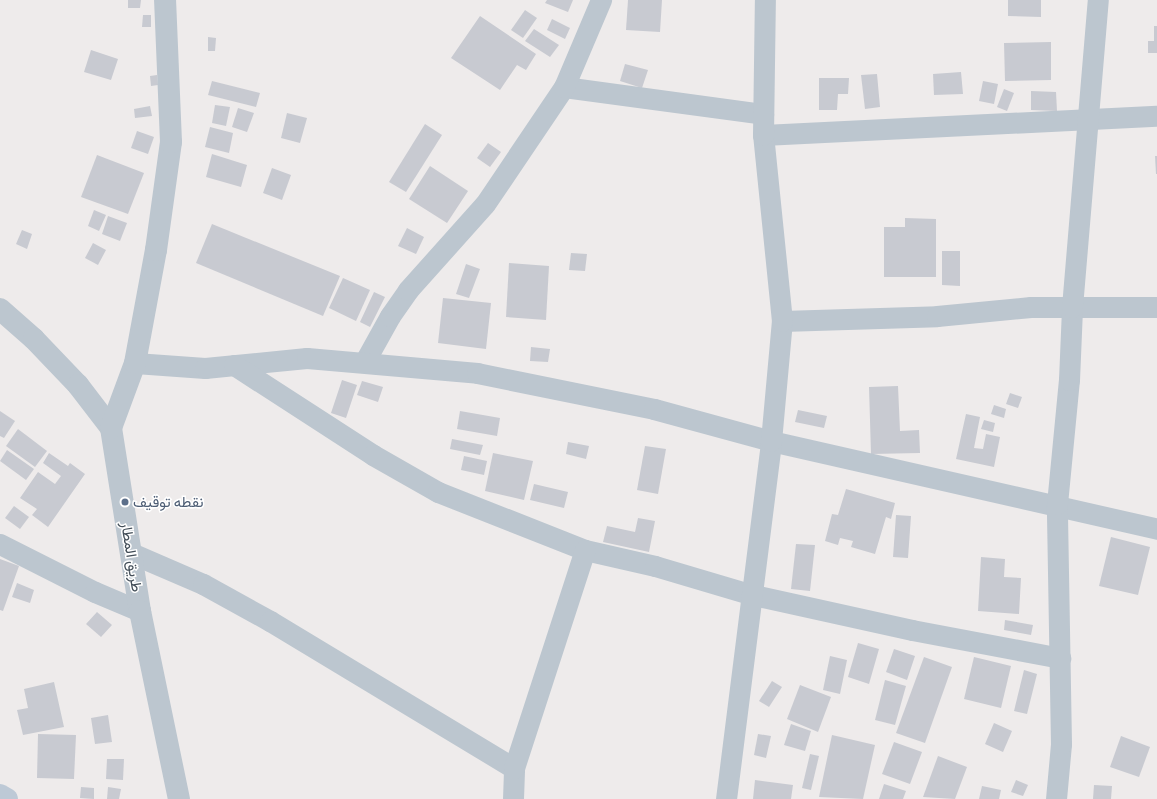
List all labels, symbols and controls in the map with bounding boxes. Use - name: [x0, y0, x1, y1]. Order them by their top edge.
- place label: نقطه توقيف: [133, 493, 203, 511]
- marker: نقطه توقيف: [120, 497, 130, 507]
- street label: طريق المطار: [118, 521, 146, 593]

